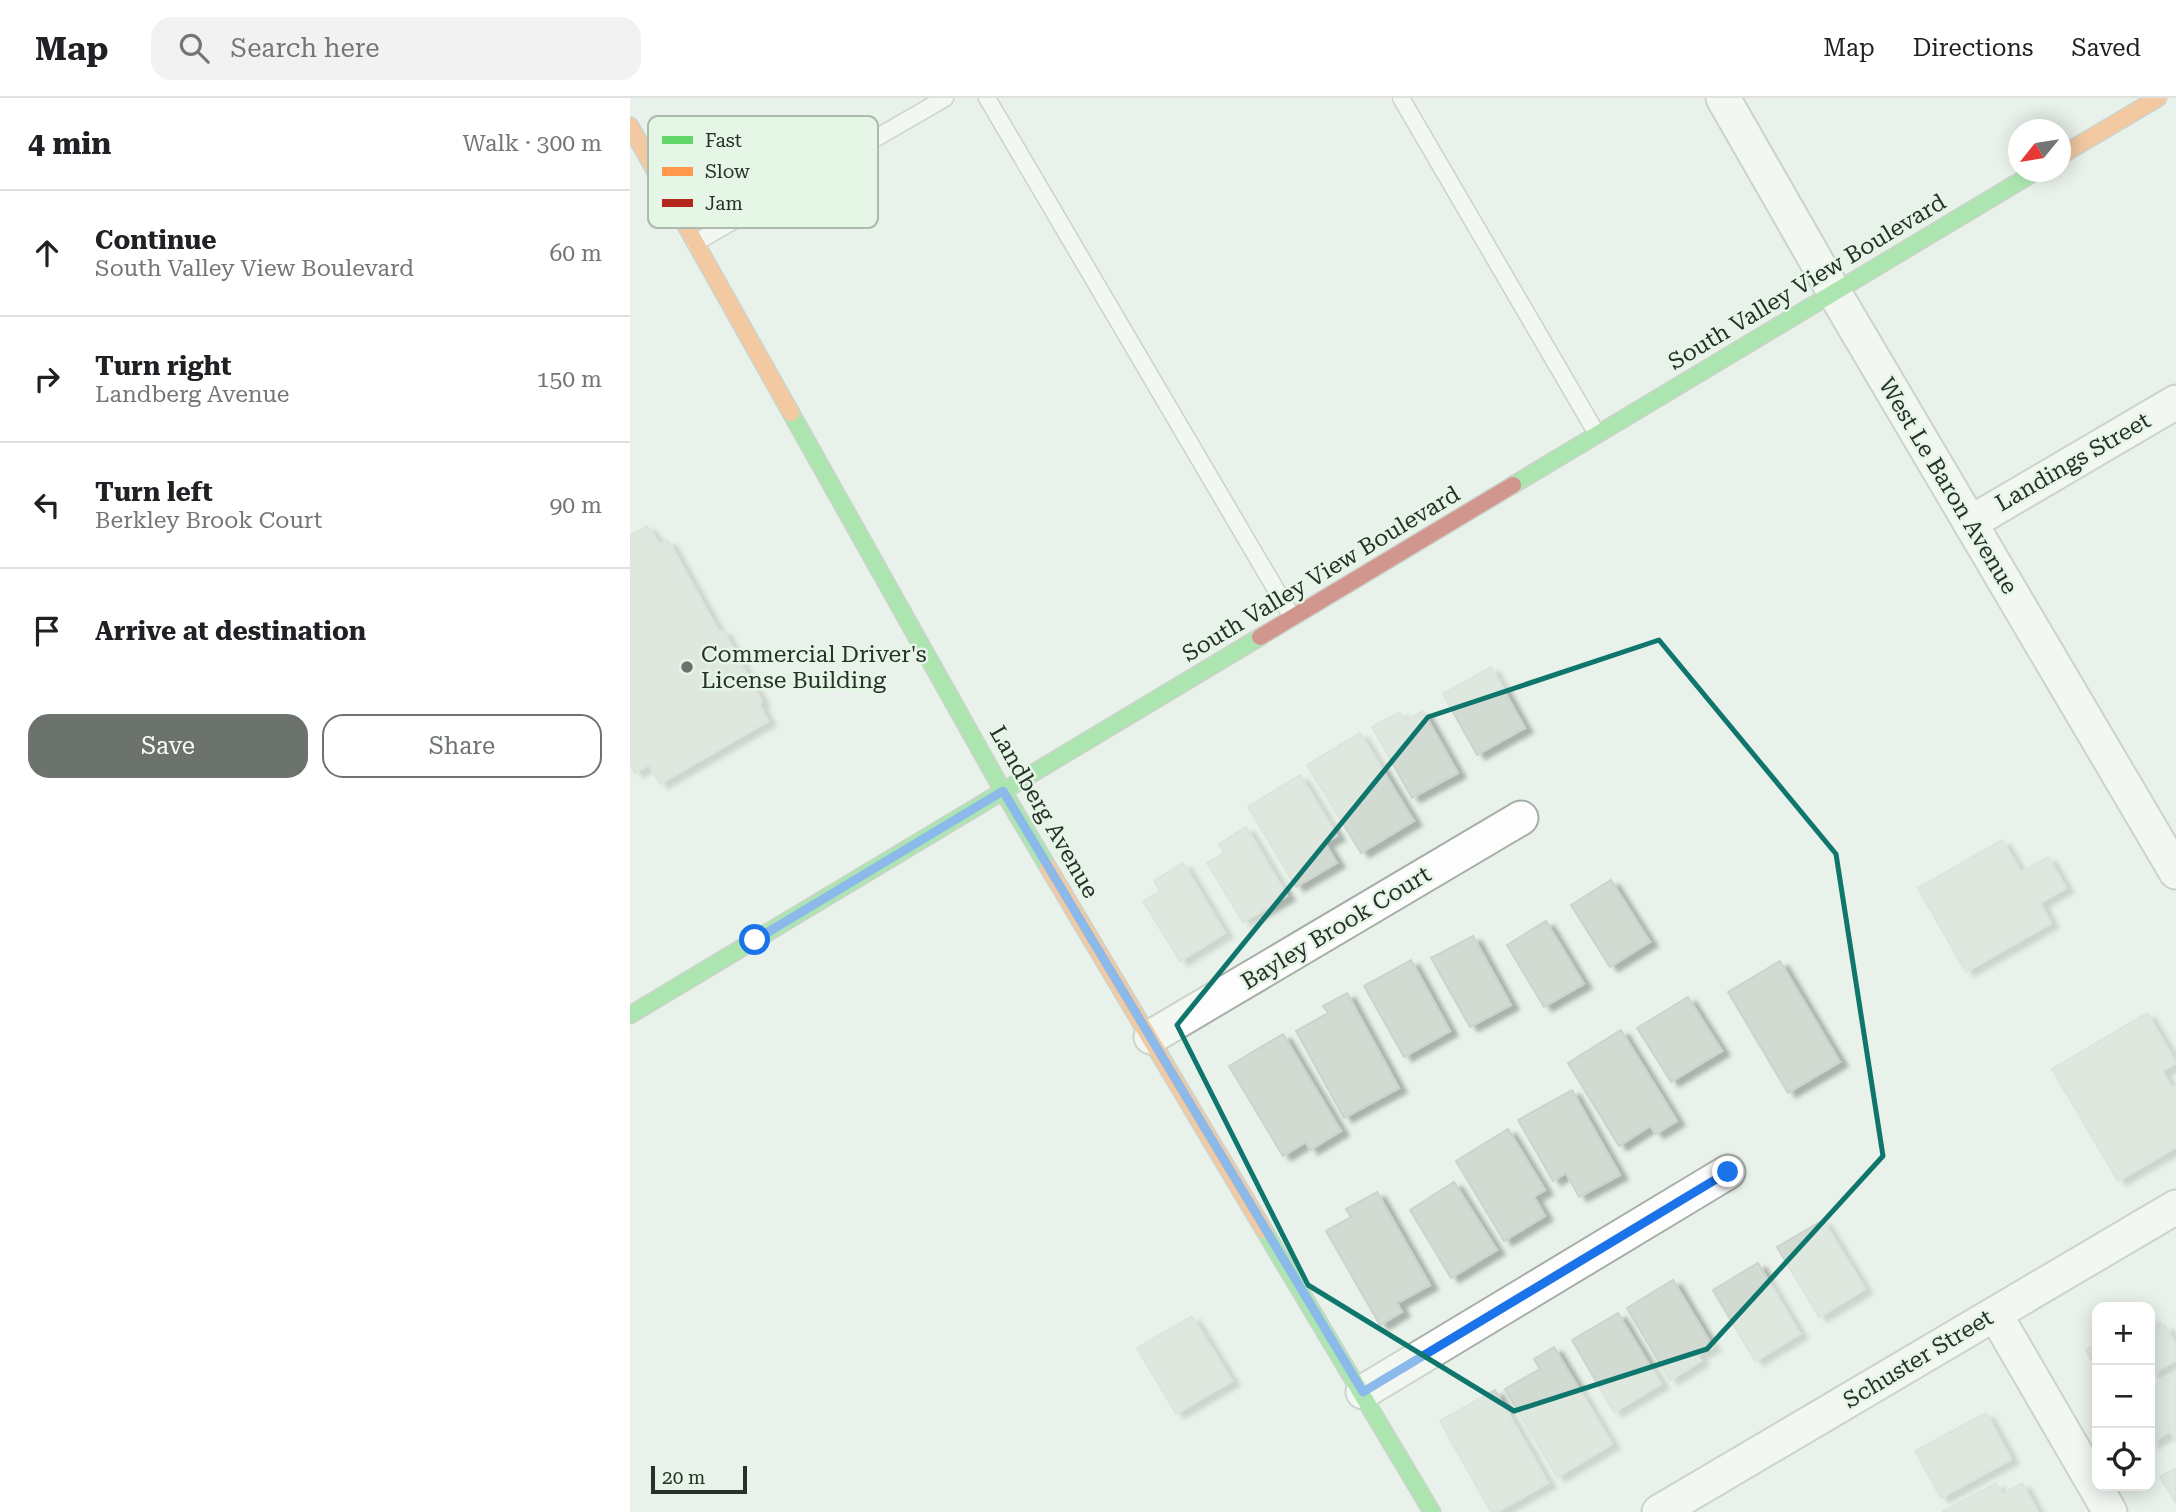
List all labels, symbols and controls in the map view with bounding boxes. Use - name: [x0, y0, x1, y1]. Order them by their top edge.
- search box: [151, 17, 641, 80]
- text: Map: [35, 29, 109, 68]
- icon: search: [175, 29, 213, 67]
- text: Search here: [231, 33, 380, 63]
- text: Map: [1823, 34, 1875, 62]
- text: Directions: [1913, 34, 2033, 62]
- text: Saved: [2071, 34, 2141, 62]
- legend: [648, 116, 878, 228]
- north arrow: [2008, 119, 2071, 182]
- text: 4 min: [28, 126, 111, 161]
- text: Fast: [705, 129, 742, 152]
- text: Walk · 300 m: [463, 130, 602, 157]
- text: Slow: [705, 160, 750, 183]
- street label: South Valley View Boulevard: [1663, 188, 1951, 376]
- text: Jam: [705, 192, 743, 215]
- text: Continue: [95, 225, 217, 255]
- icon: ahead: [28, 234, 66, 272]
- text: 60 m: [549, 240, 602, 267]
- text: South Valley View Boulevard: [95, 255, 414, 282]
- text: Turn right: [95, 351, 231, 381]
- icon: right: [28, 360, 66, 398]
- text: 150 m: [537, 366, 602, 393]
- street label: West Le Baron Avenue: [1873, 373, 2023, 599]
- text: Landberg Avenue: [95, 381, 289, 408]
- street label: Landings Street: [1991, 407, 2156, 517]
- text: Turn left: [95, 477, 213, 507]
- street label: South Valley View Boulevard: [1177, 480, 1465, 668]
- icon: left: [28, 486, 66, 524]
- text: 90 m: [549, 492, 602, 519]
- text: Berkley Brook Court: [95, 507, 322, 534]
- icon: arrive: [28, 612, 66, 650]
- text: Arrive at destination: [95, 616, 366, 646]
- place label: Commercial Driver's License Building: [701, 641, 927, 694]
- marker: Commercial Driver's License Building: [679, 659, 695, 675]
- button: Save: [28, 714, 308, 778]
- button: Share: [322, 714, 602, 778]
- street label: Landberg Avenue: [984, 721, 1104, 903]
- street label: Bayley Brook Court: [1236, 860, 1436, 995]
- route start: [739, 924, 770, 955]
- route end: [1712, 1156, 1743, 1187]
- map controls: [2092, 1302, 2155, 1491]
- button: +: [2092, 1302, 2155, 1365]
- street label: Schuster Street: [1838, 1304, 1998, 1414]
- button: −: [2092, 1365, 2155, 1428]
- button: locate: [2092, 1428, 2155, 1491]
- scale bar: [651, 1463, 747, 1495]
- text: 20 m: [662, 1466, 705, 1489]

